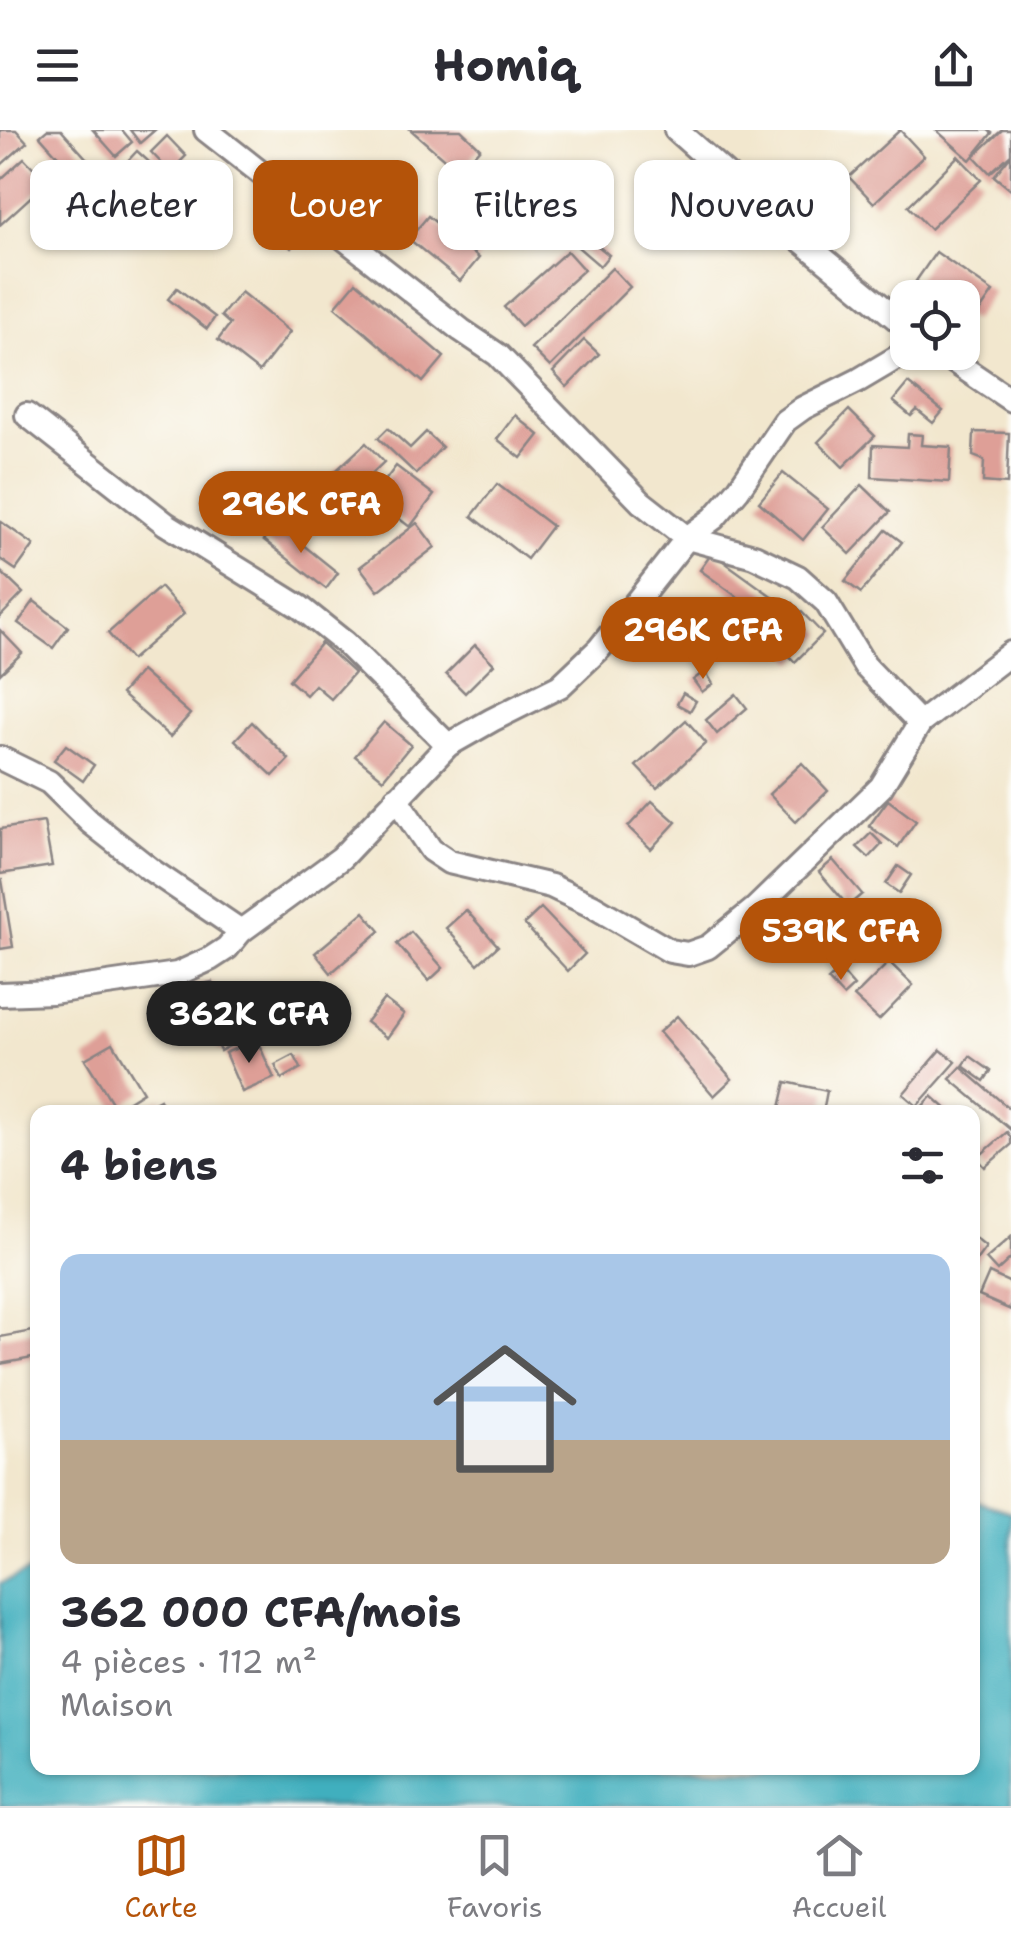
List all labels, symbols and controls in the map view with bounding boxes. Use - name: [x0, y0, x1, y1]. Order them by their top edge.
- text: Homiq: [433, 35, 578, 95]
- icon: menu: [30, 38, 85, 93]
- icon: share: [926, 38, 981, 93]
- chip: Acheter: [30, 160, 233, 250]
- chip: Louer: [253, 160, 418, 250]
- chip: Filtres: [438, 160, 614, 250]
- chip: Nouveau: [634, 160, 850, 250]
- map controls: [890, 280, 980, 370]
- button: locate: [890, 280, 980, 370]
- pin: 296K CFA: [198, 471, 404, 556]
- text: 296K CFA: [221, 482, 381, 525]
- pin: 296K CFA: [600, 597, 806, 682]
- text: 296K CFA: [623, 608, 783, 651]
- pin: 539K CFA: [738, 898, 944, 983]
- text: 539K CFA: [762, 909, 920, 952]
- pin: 362K CFA: [146, 981, 352, 1066]
- text: 362K CFA: [168, 992, 330, 1035]
- text: 4 biens: [60, 1137, 218, 1193]
- icon: filters: [895, 1138, 950, 1193]
- icon: home: [415, 1319, 595, 1499]
- text: 362 000 CFA/mois: [60, 1584, 461, 1640]
- text: 4 pièces · 112 m²: [60, 1640, 317, 1683]
- text: Maison: [60, 1683, 173, 1726]
- tab: Carte: [125, 1828, 198, 1926]
- tab: Favoris: [447, 1828, 543, 1926]
- tab: Accueil: [792, 1828, 886, 1926]

